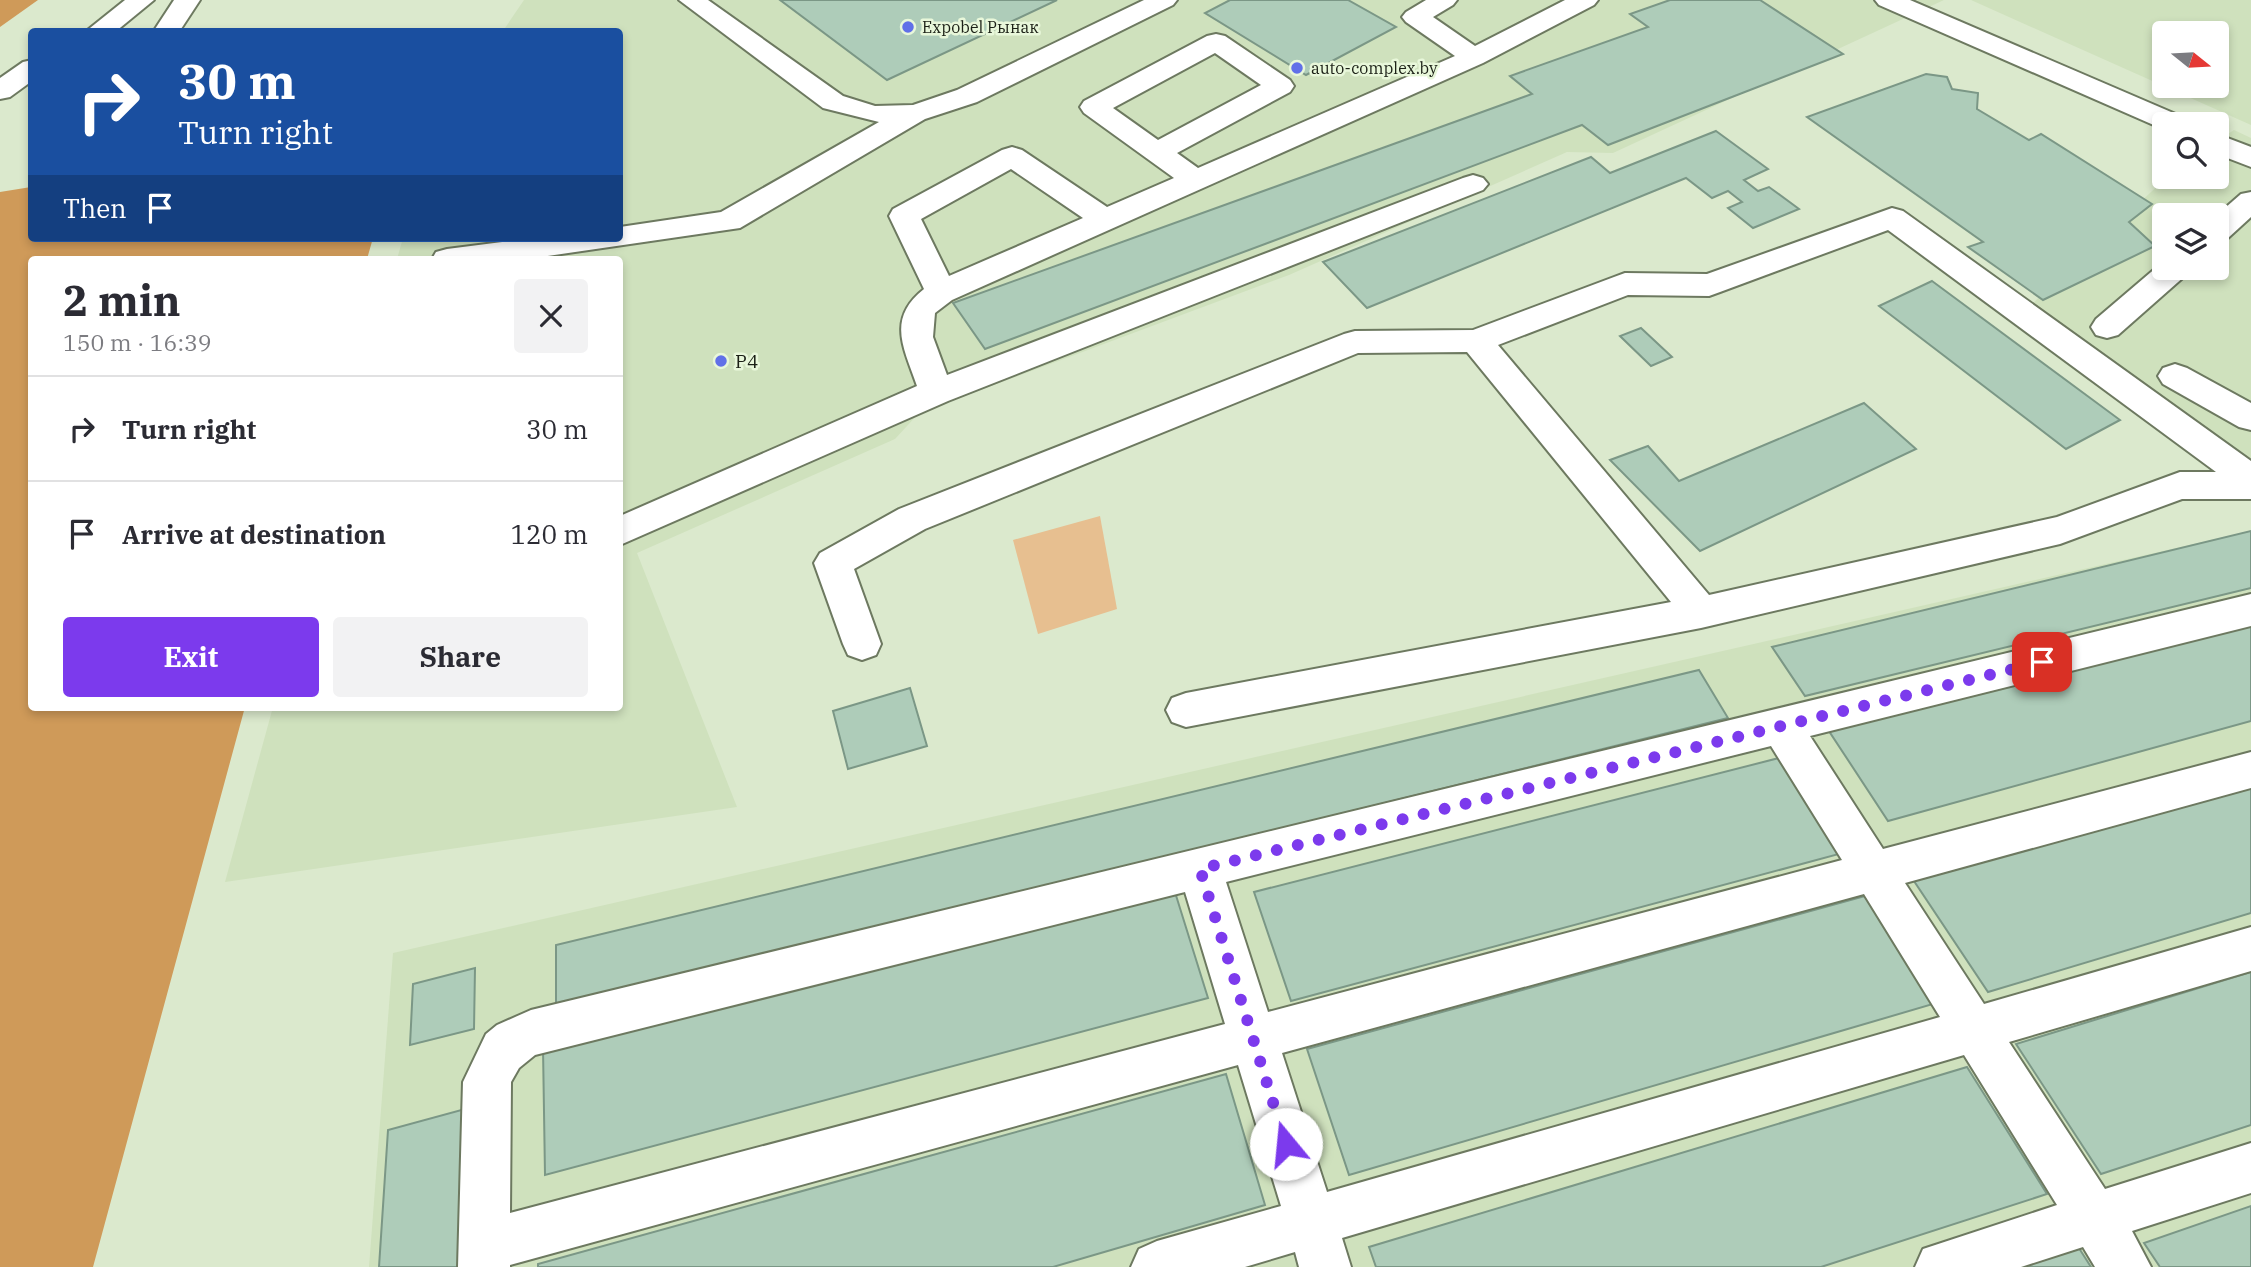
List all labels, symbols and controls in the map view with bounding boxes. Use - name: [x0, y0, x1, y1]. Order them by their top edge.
- place label: Expobel Рынак: [922, 17, 1039, 37]
- marker: Expobel Рынак: [900, 19, 916, 35]
- north arrow: [2152, 21, 2230, 98]
- map controls: [2152, 21, 2229, 280]
- text: 30 m: [178, 49, 296, 112]
- icon: right: [63, 56, 154, 147]
- place label: auto-complex.by: [1311, 58, 1438, 78]
- marker: auto-complex.by: [1289, 60, 1305, 76]
- text: Turn right: [178, 111, 333, 153]
- button: search: [2152, 112, 2229, 189]
- icon: arrive: [141, 189, 179, 227]
- text: Then: [63, 191, 127, 225]
- button: layers: [2152, 203, 2229, 280]
- text: 2 min: [63, 273, 181, 328]
- button: close: [514, 279, 588, 353]
- text: 150 m · 16:39: [63, 327, 212, 357]
- place label: P4: [735, 349, 758, 373]
- marker: P4: [713, 353, 729, 369]
- icon: right: [63, 410, 101, 448]
- text: Turn right: [122, 412, 256, 446]
- text: 30 m: [526, 412, 588, 446]
- icon: arrive: [63, 515, 101, 553]
- text: Arrive at destination: [122, 517, 386, 551]
- text: 120 m: [510, 517, 588, 551]
- button: Exit: [63, 617, 319, 697]
- button: Share: [333, 617, 588, 697]
- pin: [2012, 632, 2072, 692]
- icon: arrive: [2023, 643, 2061, 681]
- position arrow: [1249, 1107, 1323, 1181]

